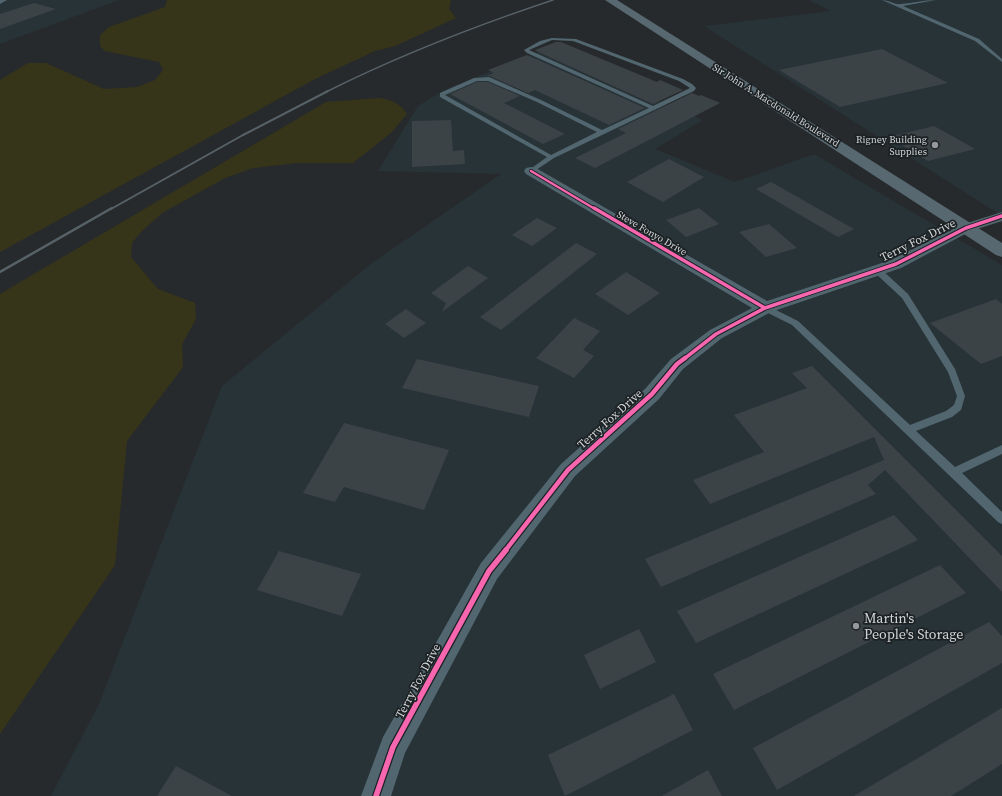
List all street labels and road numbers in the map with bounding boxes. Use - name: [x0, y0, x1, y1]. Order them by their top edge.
- street label: Sir John A. Macdonald Boulevard: [710, 60, 842, 150]
- street label: Steve Fonyo Drive: [615, 208, 689, 258]
- street label: Terry Fox Drive: [877, 215, 959, 265]
- street label: Terry Fox Drive: [574, 385, 646, 453]
- street label: Terry Fox Drive: [392, 641, 444, 721]

